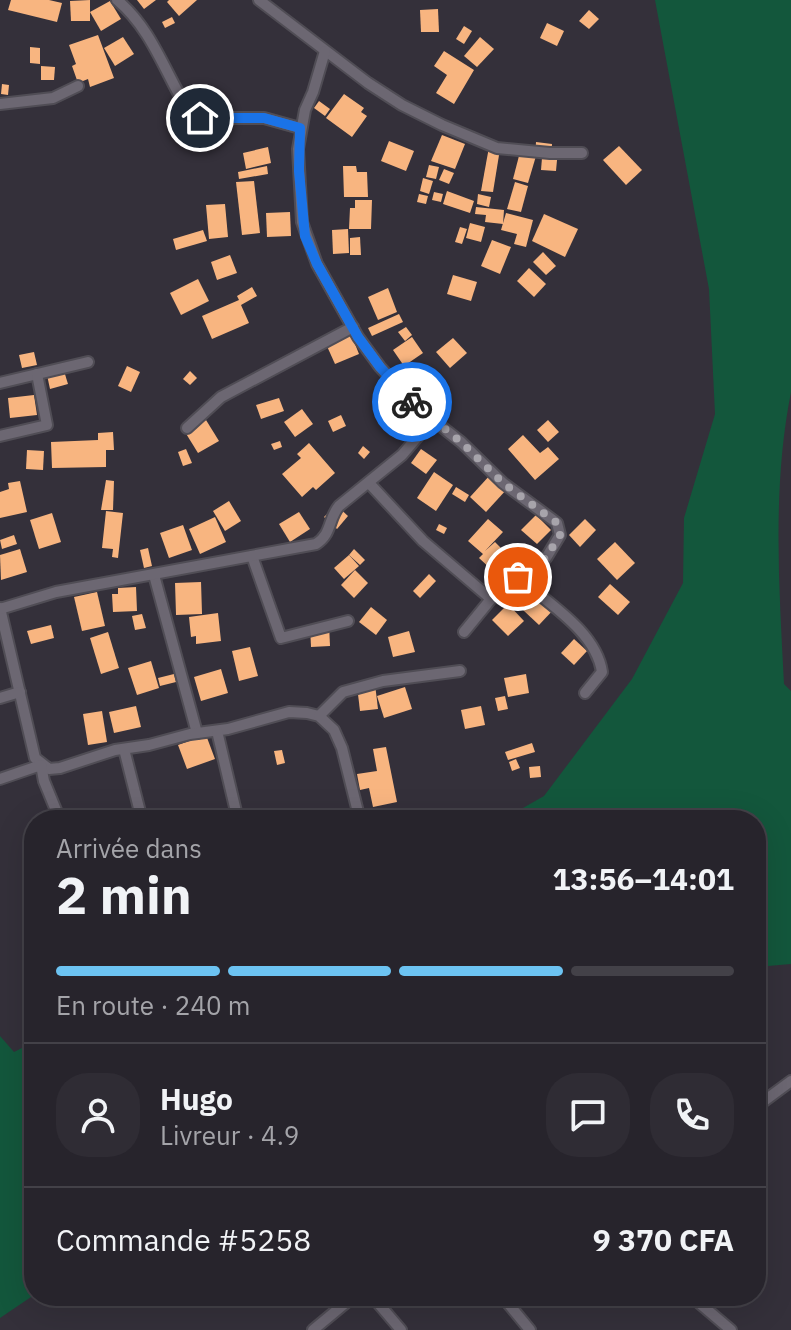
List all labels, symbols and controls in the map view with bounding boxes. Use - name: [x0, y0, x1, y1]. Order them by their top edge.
- pin: [166, 84, 234, 152]
- icon: home: [178, 96, 222, 140]
- courier: [372, 362, 452, 442]
- icon: bike: [390, 380, 434, 424]
- pin: [484, 543, 552, 611]
- icon: bag: [496, 555, 540, 599]
- text: Arrivée dans: [56, 831, 202, 865]
- text: 13:56–14:01: [553, 859, 734, 898]
- text: 2 min: [56, 861, 192, 928]
- text: En route · 240 m: [56, 988, 250, 1022]
- button: person: [56, 1073, 140, 1157]
- button: chat: [546, 1073, 630, 1157]
- button: phone: [650, 1073, 734, 1157]
- text: Hugo: [160, 1079, 233, 1118]
- text: Livreur · 4.9: [160, 1118, 299, 1152]
- text: Commande #5258: [56, 1220, 311, 1259]
- text: 9 370 CFA: [593, 1220, 734, 1259]

